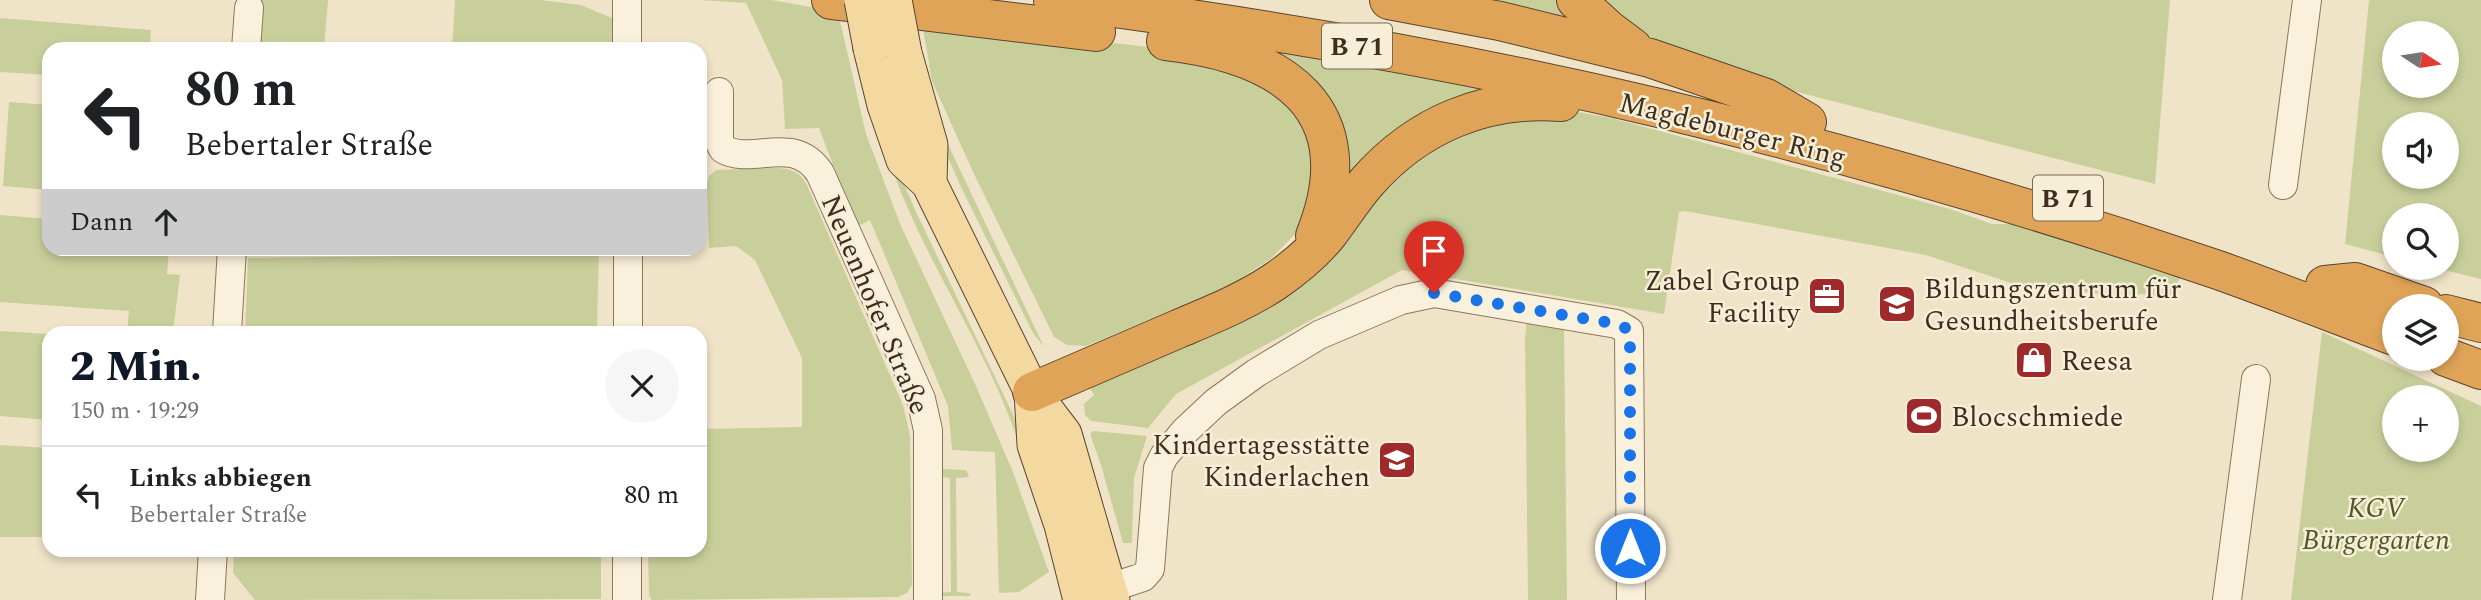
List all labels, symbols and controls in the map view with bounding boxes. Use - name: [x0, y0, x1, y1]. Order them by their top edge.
- north arrow: [2382, 21, 2459, 98]
- map controls: [2382, 21, 2459, 462]
- road number: B 71: [1322, 23, 1392, 68]
- text: 80 m: [185, 53, 296, 128]
- icon: left: [70, 70, 161, 161]
- street label: Magdeburger Ring: [1615, 81, 1851, 179]
- button: sound: [2382, 112, 2459, 189]
- text: Bebertaler Straße: [185, 121, 433, 170]
- road number: B 71: [2033, 176, 2103, 220]
- street label: Neuenhofer Straße: [809, 188, 940, 421]
- text: Dann: [70, 202, 133, 242]
- icon: ahead: [147, 203, 185, 241]
- button: search: [2382, 203, 2459, 280]
- pin: [1404, 221, 1464, 293]
- icon: arrive: [1415, 232, 1453, 270]
- place label: Zabel Group Facility: [1644, 260, 1802, 335]
- place label: Bildungszentrum für Gesundheitsberufe: [1924, 268, 2181, 343]
- office icon: Zabel Group Facility: [1806, 275, 1848, 317]
- school or university icon: Bildungszentrum für Gesundheitsberufe: [1876, 283, 1918, 325]
- button: layers: [2382, 294, 2459, 371]
- text: 2 Min.: [70, 336, 202, 399]
- shop icon: Reesa: [2013, 339, 2055, 381]
- place label: Reesa: [2061, 340, 2133, 383]
- button: close: [605, 349, 679, 423]
- button: +: [2382, 385, 2459, 462]
- text: 150 m · 19:29: [70, 394, 199, 429]
- sports icon: Blocschmiede: [1903, 395, 1945, 437]
- place label: Blocschmiede: [1951, 396, 2123, 439]
- place label: Kindertagesstätte Kinderlachen: [1152, 424, 1370, 499]
- school or university icon: Kindertagesstätte Kinderlachen: [1376, 439, 1418, 481]
- text: Links abbiegen: [129, 458, 312, 498]
- text: 80 m: [624, 475, 679, 515]
- icon: left: [70, 476, 108, 514]
- park label: KGV Bürgergarten: [2302, 487, 2450, 562]
- text: Bebertaler Straße: [129, 498, 307, 533]
- position arrow: [1593, 511, 1667, 585]

